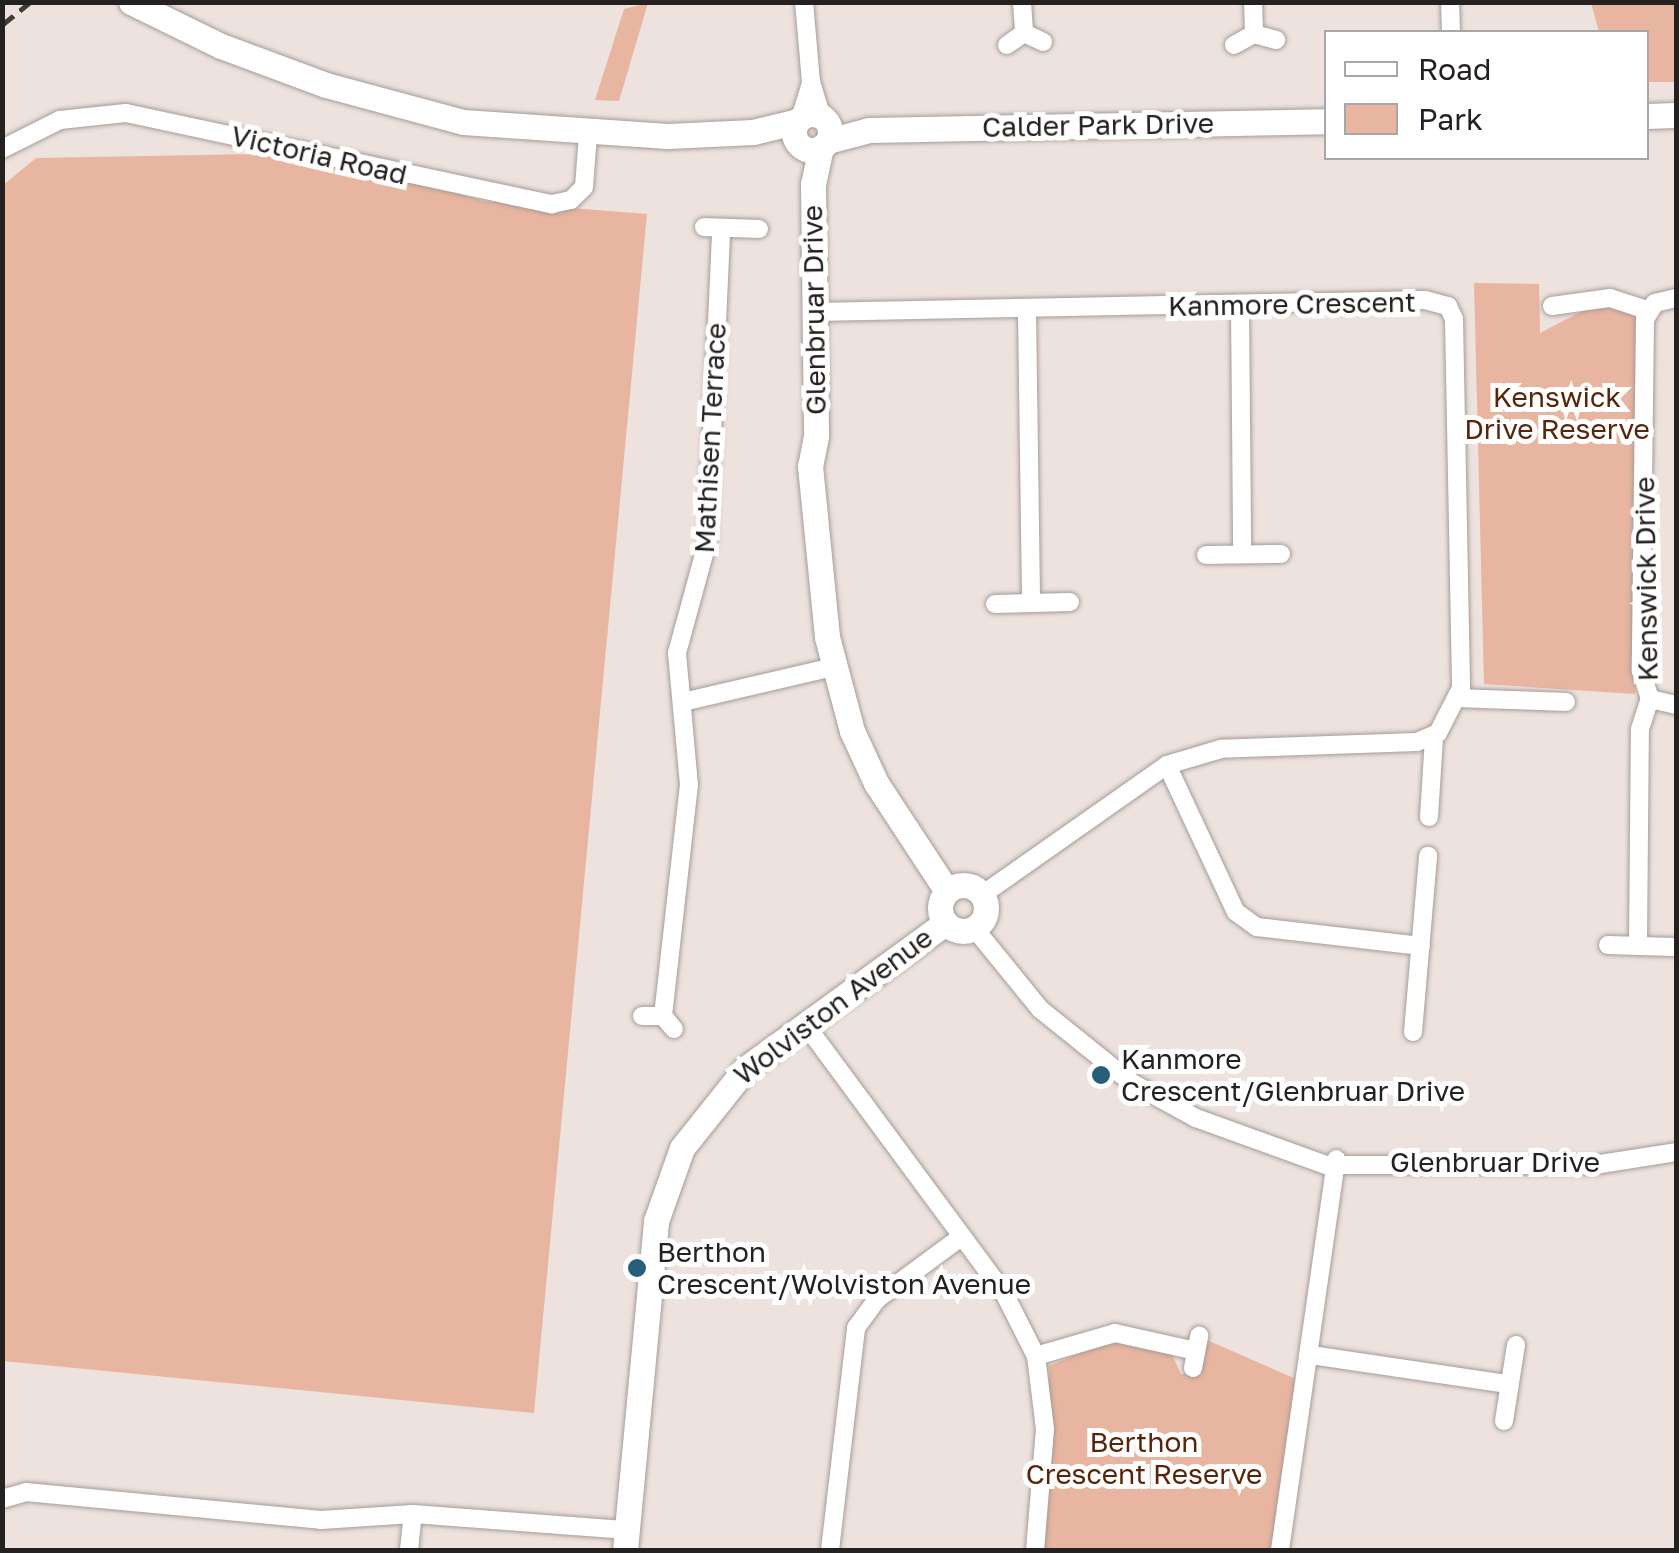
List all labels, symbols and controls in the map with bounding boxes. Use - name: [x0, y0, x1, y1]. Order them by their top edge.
- legend: [1324, 30, 1649, 160]
- text: Road: [1418, 51, 1492, 87]
- text: Park: [1418, 101, 1483, 137]
- street label: Calder Park Drive: [982, 106, 1214, 144]
- street label: Victoria Road: [228, 118, 410, 192]
- street label: Glenbruar Drive: [795, 205, 833, 415]
- street label: Kanmore Crescent: [1168, 285, 1416, 323]
- street label: Mathisen Terrace: [687, 322, 733, 554]
- park label: Kenswick Drive Reserve: [1464, 380, 1650, 446]
- street label: Kenswick Drive: [1627, 476, 1665, 682]
- street label: Wolviston Avenue: [727, 920, 939, 1092]
- place label: Kanmore Crescent/Glenbruar Drive: [1121, 1042, 1465, 1108]
- marker: Kanmore Crescent/Glenbruar Drive: [1090, 1064, 1112, 1086]
- street label: Glenbruar Drive: [1390, 1145, 1600, 1179]
- place label: Berthon Crescent/Wolviston Avenue: [657, 1235, 1031, 1301]
- marker: Berthon Crescent/Wolviston Avenue: [626, 1257, 648, 1279]
- park label: Berthon Crescent Reserve: [1026, 1425, 1262, 1491]

